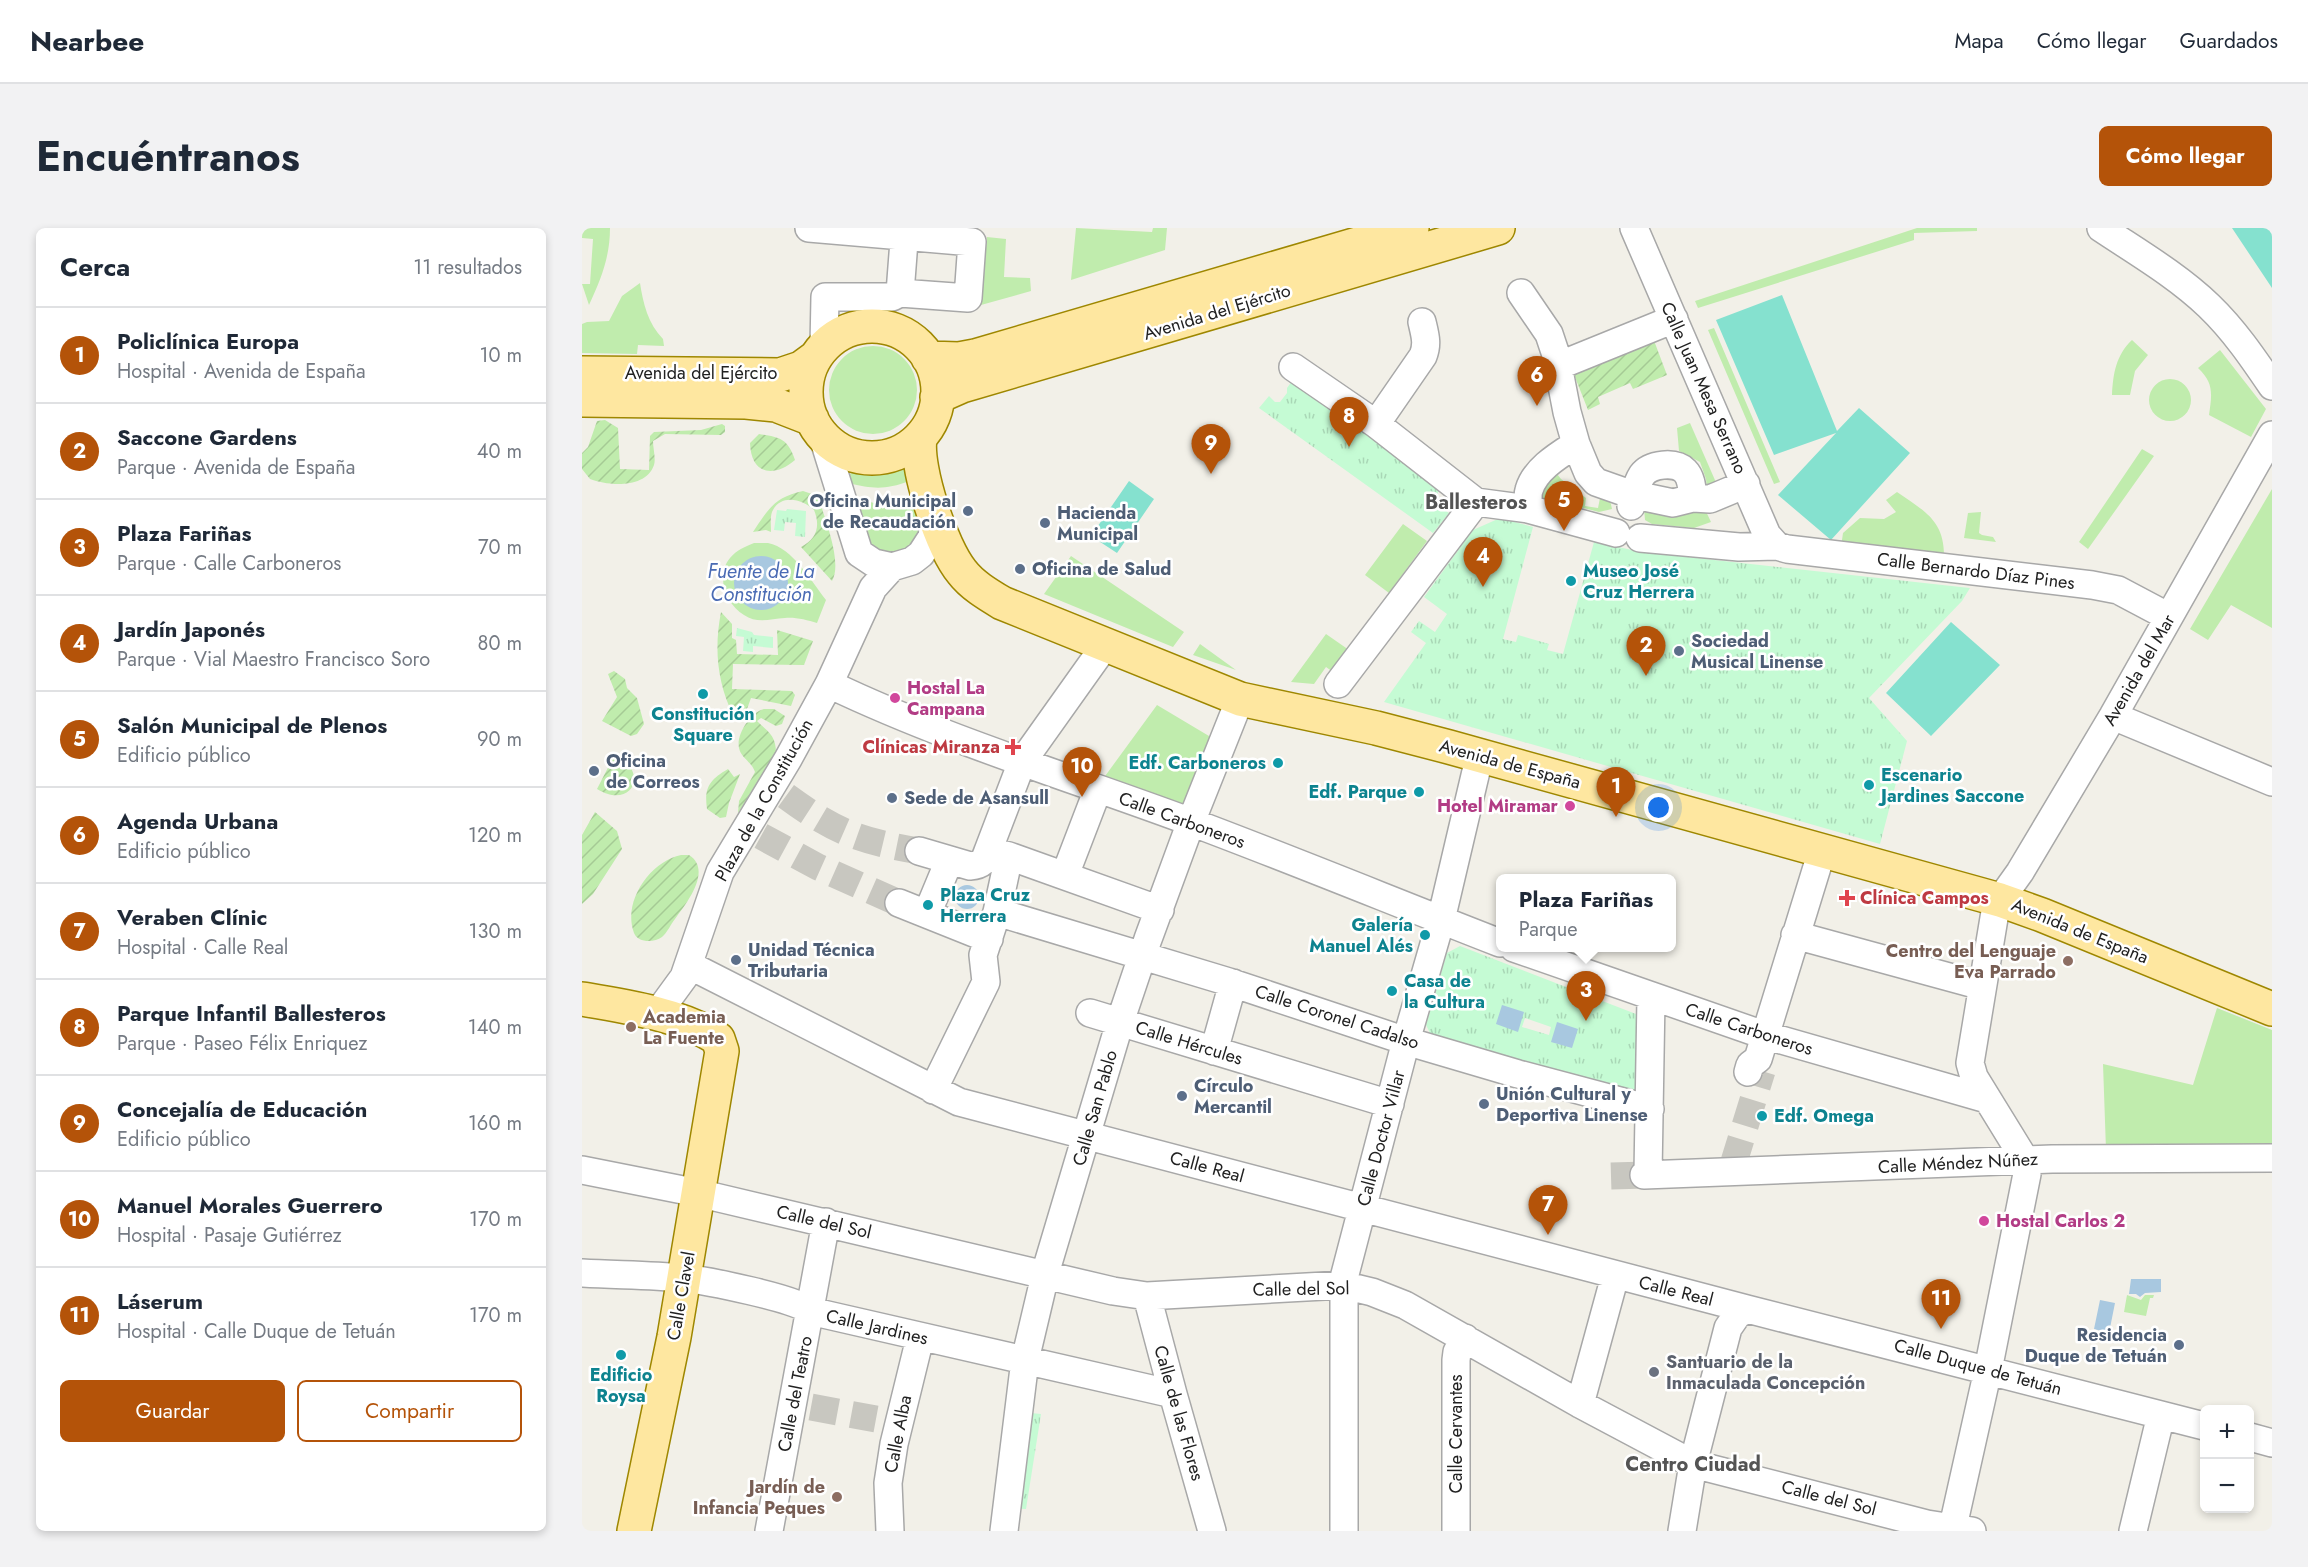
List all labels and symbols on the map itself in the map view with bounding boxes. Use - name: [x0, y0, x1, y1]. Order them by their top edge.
- street label: Avenida del Ejército: [1140, 277, 1294, 347]
- street label: Calle Juan Mesa Serrano: [1654, 298, 1754, 478]
- pin: 6: [1518, 356, 1556, 406]
- street label: Avenida del Ejército: [625, 360, 777, 386]
- pin: 8: [1330, 398, 1368, 447]
- pin: 9: [1192, 424, 1230, 474]
- pin: 5: [1544, 482, 1584, 531]
- place label: Oficina Municipal de Recaudación: [810, 488, 956, 535]
- district label: Ballesteros: [1425, 488, 1527, 517]
- place label: Hacienda Municipal: [1057, 500, 1138, 547]
- marker: Oficina Municipal de Recaudación: [961, 504, 975, 518]
- marker: Hacienda Municipal: [1038, 516, 1052, 530]
- pin: 4: [1464, 538, 1502, 587]
- street label: Calle Bernardo Díaz Pines: [1876, 546, 2076, 596]
- place label: Oficina de Salud: [1032, 556, 1171, 582]
- water label: Fuente de La Constitución: [707, 557, 815, 609]
- place label: Museo José Cruz Herrera: [1583, 558, 1695, 605]
- marker: Oficina de Salud: [1013, 562, 1027, 576]
- marker: Museo José Cruz Herrera: [1564, 574, 1578, 588]
- street label: Avenida del Mar: [2097, 609, 2182, 731]
- pin: 2: [1626, 626, 1666, 676]
- place label: Sociedad Musical Linense: [1691, 628, 1823, 675]
- marker: Sociedad Musical Linense: [1672, 644, 1686, 658]
- place label: Hostal La Campana: [907, 675, 985, 722]
- marker: Constitución Square: [696, 687, 710, 701]
- marker: Hostal La Campana: [888, 691, 902, 705]
- place label: Constitución Square: [651, 701, 755, 748]
- street label: Plaza de la Constitución: [708, 714, 820, 886]
- street label: Avenida de España: [1436, 733, 1584, 795]
- place label: Clínicas Miranza: [862, 734, 1000, 760]
- marker: Clínicas Miranza: [1004, 738, 1022, 756]
- place label: Oficina de Correos: [606, 748, 700, 795]
- pin: 10: [1062, 748, 1102, 797]
- place label: Edf. Carboneros: [1129, 750, 1266, 776]
- marker: Edf. Carboneros: [1271, 756, 1285, 770]
- place label: Escenario Jardines Saccone: [1878, 762, 2024, 809]
- marker: Oficina de Correos: [587, 764, 601, 778]
- pin: 1: [1596, 768, 1636, 817]
- marker: Escenario Jardines Saccone: [1862, 778, 1876, 792]
- place label: Edf. Parque: [1308, 779, 1407, 805]
- place label: Sede de Asansull: [904, 785, 1049, 811]
- street label: Calle Carboneros: [1115, 785, 1249, 855]
- marker: Edf. Parque: [1412, 785, 1426, 799]
- marker: Sede de Asansull: [885, 791, 899, 805]
- place label: Hotel Miramar: [1437, 793, 1559, 819]
- your location: [1644, 793, 1673, 822]
- marker: Hotel Miramar: [1563, 799, 1577, 813]
- place label: Plaza Cruz Herrera: [940, 882, 1031, 929]
- place label: Clínica Campos: [1860, 885, 1989, 911]
- marker: Clínica Campos: [1838, 889, 1856, 907]
- street label: Avenida de España: [2008, 892, 2152, 970]
- marker: Plaza Cruz Herrera: [921, 898, 935, 912]
- place label: Galería Manuel Alés: [1309, 912, 1413, 959]
- marker: Galería Manuel Alés: [1418, 928, 1432, 942]
- place label: Unidad Técnica Tributaria: [748, 937, 875, 984]
- place label: Centro del Lenguaje Eva Parrado: [1886, 938, 2056, 985]
- marker: Unidad Técnica Tributaria: [729, 953, 743, 967]
- marker: Centro del Lenguaje Eva Parrado: [2061, 954, 2075, 968]
- place label: Casa de la Cultura: [1404, 968, 1485, 1015]
- pin: 3: [1566, 972, 1606, 1021]
- street label: Calle Coronel Cadalso: [1252, 978, 1423, 1056]
- marker: Casa de la Cultura: [1385, 984, 1399, 998]
- street label: Calle Carboneros: [1682, 996, 1816, 1062]
- place label: Academia La Fuente: [642, 1004, 726, 1051]
- street label: Calle Hércules: [1132, 1014, 1246, 1072]
- marker: Academia La Fuente: [624, 1020, 638, 1034]
- street label: Calle San Pablo: [1066, 1047, 1124, 1169]
- street label: Calle Doctor Villar: [1350, 1066, 1412, 1209]
- place label: Círculo Mercantil: [1194, 1073, 1272, 1120]
- place label: Unión Cultural y Deportiva Linense: [1496, 1081, 1648, 1128]
- marker: Círculo Mercantil: [1175, 1089, 1189, 1103]
- marker: Unión Cultural y Deportiva Linense: [1477, 1097, 1491, 1111]
- place label: Edf. Omega: [1774, 1103, 1874, 1129]
- marker: Edf. Omega: [1755, 1109, 1769, 1123]
- street label: Calle Real: [1167, 1145, 1247, 1189]
- street label: Calle Méndez Núñez: [1877, 1146, 2039, 1180]
- pin: 7: [1528, 1186, 1568, 1235]
- street label: Calle del Sol: [774, 1198, 874, 1246]
- place label: Hostal Carlos 2: [1996, 1208, 2125, 1234]
- marker: Hostal Carlos 2: [1977, 1214, 1991, 1228]
- street label: Calle Clavel: [660, 1249, 702, 1343]
- street label: Calle Real: [1636, 1269, 1716, 1313]
- street label: Calle del Sol: [1252, 1275, 1350, 1303]
- pin: 11: [1922, 1280, 1960, 1329]
- street label: Calle Jardines: [823, 1303, 931, 1351]
- place label: Residencia Duque de Tetuán: [2025, 1322, 2167, 1369]
- street label: Calle Duque de Tetuán: [1891, 1332, 2065, 1402]
- street label: Calle del Teatro: [771, 1334, 819, 1454]
- marker: Residencia Duque de Tetuán: [2172, 1338, 2186, 1352]
- street label: Calle de las Flores: [1147, 1342, 1211, 1484]
- marker: Edificio Roysa: [614, 1348, 628, 1362]
- place label: Santuario de la Inmaculada Concepción: [1666, 1349, 1865, 1396]
- place label: Edificio Roysa: [590, 1362, 653, 1409]
- marker: Santuario de la Inmaculada Concepción: [1647, 1365, 1661, 1379]
- street label: Calle Cervantes: [1443, 1374, 1469, 1494]
- street label: Calle Alba: [878, 1393, 918, 1475]
- district label: Centro Ciudad: [1625, 1450, 1761, 1479]
- place label: Jardín de Infancia Peques: [693, 1474, 825, 1521]
- street label: Calle del Sol: [1779, 1474, 1879, 1522]
- marker: Jardín de Infancia Peques: [830, 1490, 844, 1504]

